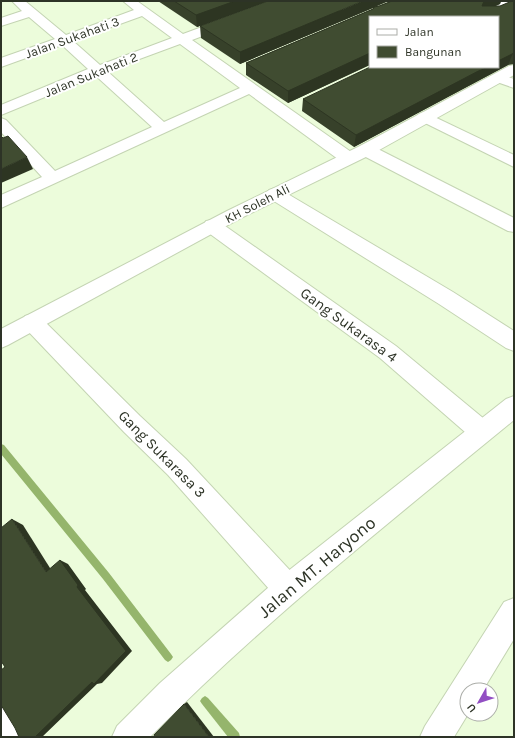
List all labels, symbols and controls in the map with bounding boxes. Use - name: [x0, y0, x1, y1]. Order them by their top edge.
- street label: Jalan Sukahati 3: [23, 14, 121, 61]
- legend: [369, 16, 499, 68]
- text: Jalan: [405, 25, 434, 39]
- text: Bangunan: [405, 45, 461, 59]
- street label: Jalan Sukahati 2: [43, 49, 140, 100]
- street label: KH Soleh Ali: [222, 181, 292, 226]
- street label: Gang Sukarasa 4: [297, 284, 402, 367]
- street label: Gang Sukarasa 3: [115, 407, 209, 501]
- street label: Jalan MT. Haryono: [254, 512, 380, 622]
- north arrow: [459, 682, 499, 722]
- text: U: [464, 701, 479, 715]

